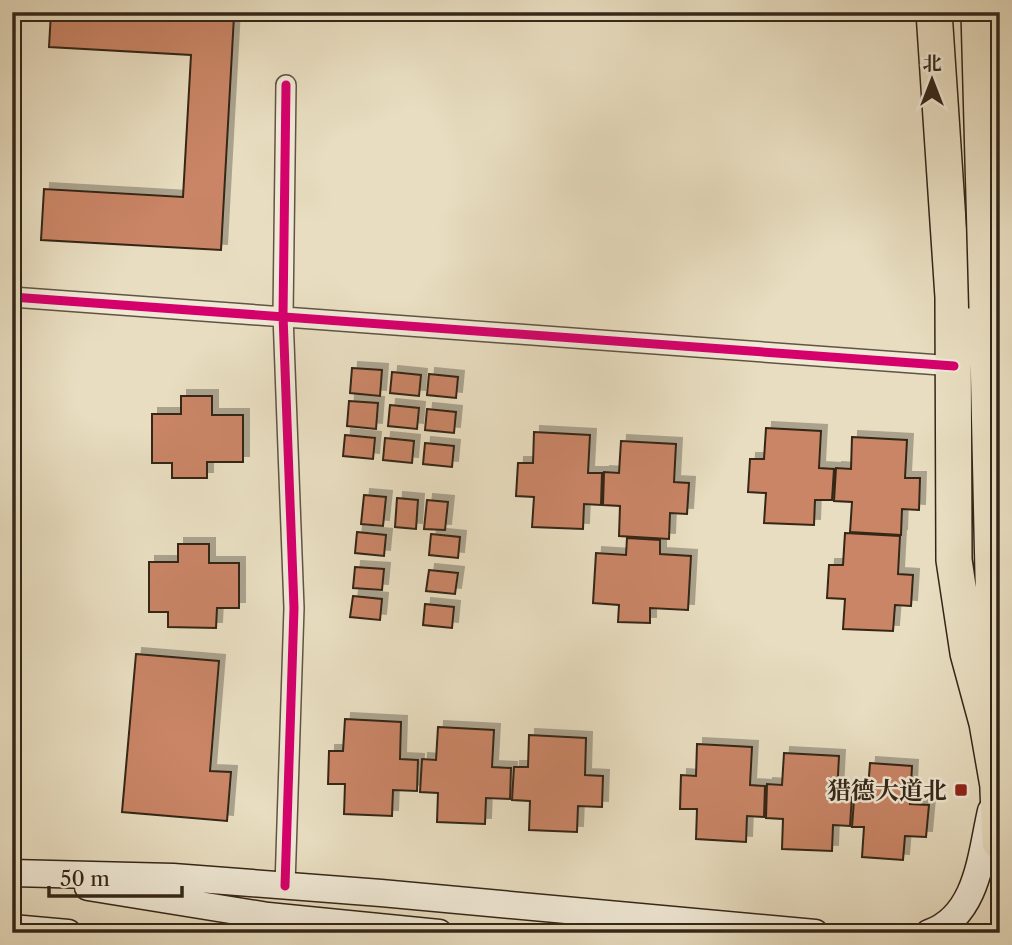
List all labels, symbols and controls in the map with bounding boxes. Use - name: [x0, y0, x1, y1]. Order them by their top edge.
- north arrow: [897, 46, 967, 116]
- text: 北: [922, 52, 942, 75]
- place label: 猎德大道北: [827, 776, 947, 805]
- marker: 猎德大道北: [953, 782, 969, 798]
- scale bar: [49, 854, 182, 898]
- text: 50 m: [60, 866, 110, 891]

